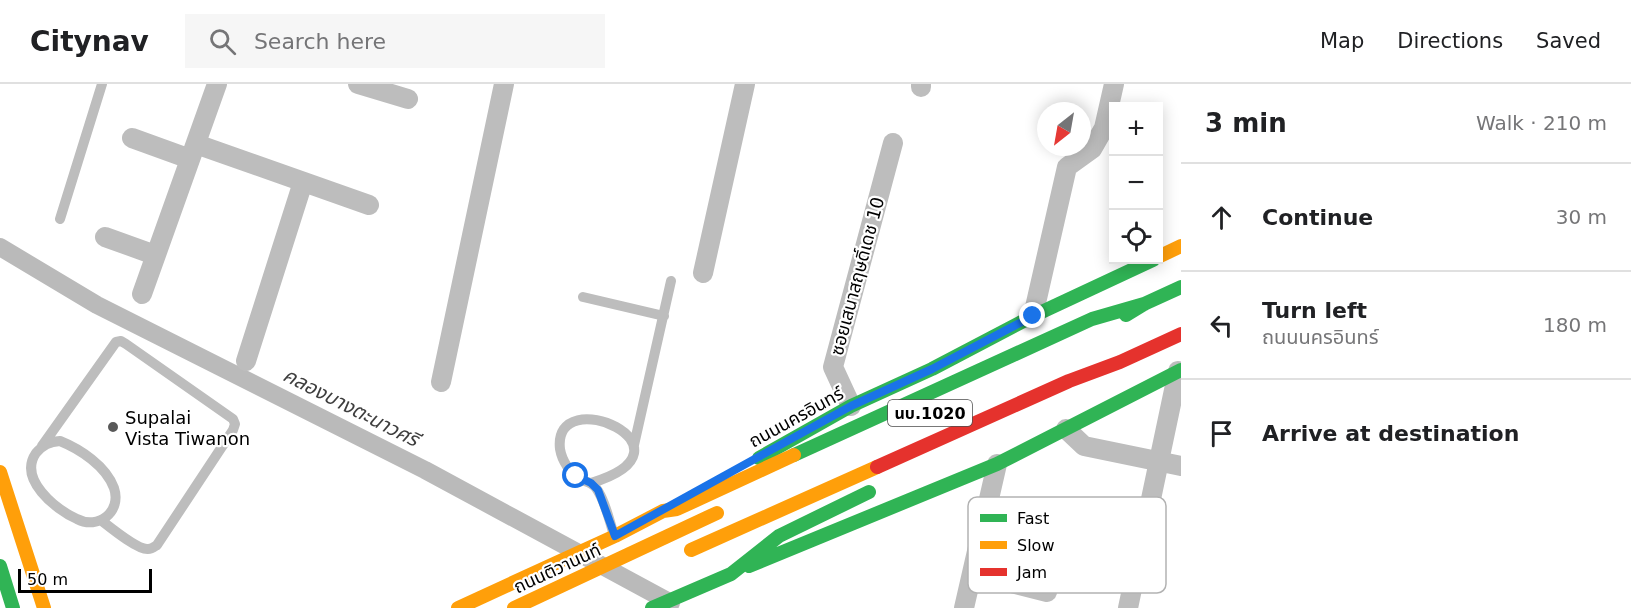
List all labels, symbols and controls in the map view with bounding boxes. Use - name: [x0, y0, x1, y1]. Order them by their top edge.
- search box: [185, 14, 605, 68]
- text: Citynav: [30, 25, 149, 58]
- icon: search: [206, 25, 239, 58]
- text: Search here: [254, 29, 386, 54]
- text: Map: [1320, 29, 1364, 53]
- text: Directions: [1397, 29, 1503, 53]
- text: Saved: [1536, 29, 1601, 53]
- north arrow: [1037, 102, 1091, 156]
- map controls: [1109, 102, 1163, 264]
- button: +: [1109, 102, 1163, 156]
- text: 3 min: [1205, 108, 1287, 138]
- text: Walk · 210 m: [1476, 111, 1607, 135]
- button: −: [1109, 156, 1163, 210]
- street label: ซอยเสนาสฤษดิ์เดช 10: [826, 194, 888, 358]
- icon: ahead: [1205, 201, 1238, 234]
- text: Continue: [1262, 205, 1373, 230]
- text: 30 m: [1556, 205, 1607, 229]
- button: locate: [1109, 210, 1163, 264]
- text: Turn left: [1262, 298, 1367, 323]
- route end: [1019, 302, 1045, 328]
- icon: left: [1205, 309, 1238, 342]
- text: 180 m: [1543, 313, 1607, 337]
- text: ถนนนครอินทร์: [1262, 325, 1379, 349]
- water label: คลองบางตะนาวศรี: [279, 363, 426, 453]
- street label: ถนนนครอินทร์: [745, 382, 848, 452]
- road number: นบ.1020: [888, 400, 972, 426]
- place label: Supalai Vista Tiwanon: [125, 407, 250, 449]
- icon: arrive: [1205, 417, 1238, 450]
- marker: Supalai Vista Tiwanon: [106, 420, 120, 434]
- text: Arrive at destination: [1262, 421, 1519, 446]
- route start: [562, 462, 588, 488]
- legend: [968, 497, 1166, 593]
- text: Fast: [1017, 509, 1049, 528]
- text: Slow: [1017, 536, 1054, 555]
- street label: ถนนติวานนท์: [510, 539, 604, 597]
- text: Jam: [1016, 563, 1047, 582]
- scale bar: [18, 566, 152, 594]
- text: 50 m: [27, 570, 68, 589]

